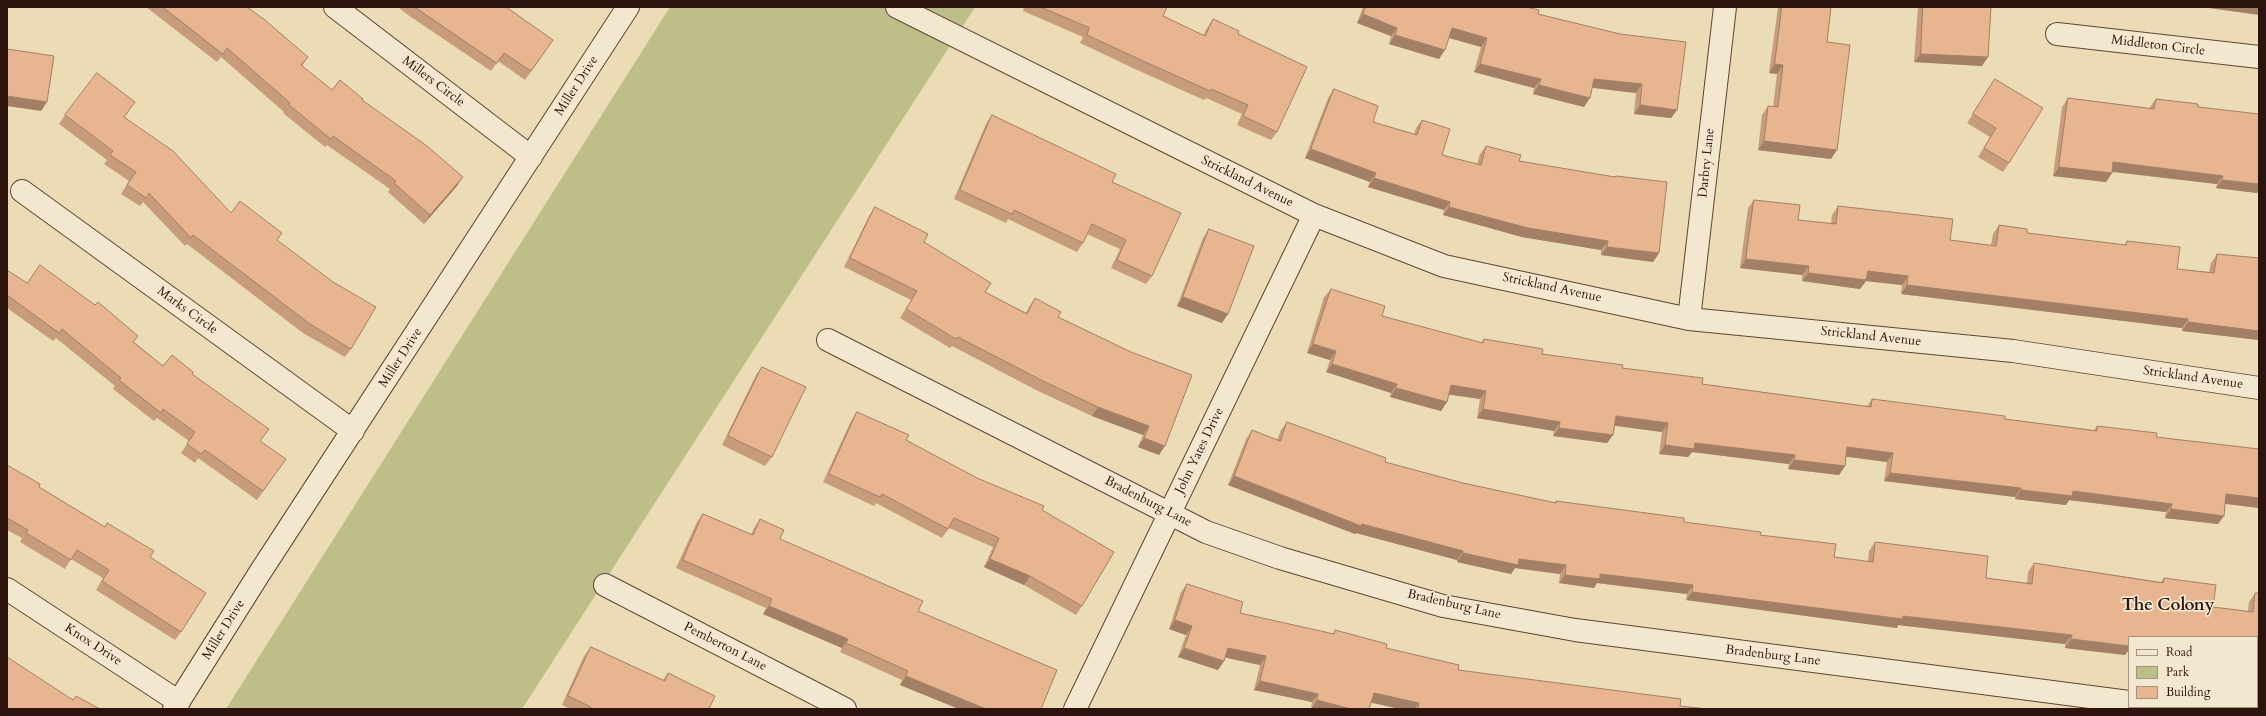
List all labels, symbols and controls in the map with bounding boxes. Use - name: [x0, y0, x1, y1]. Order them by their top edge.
- street label: Middleton Circle: [2110, 33, 2206, 59]
- street label: Millers Circle: [399, 53, 467, 111]
- street label: Miller Drive: [552, 53, 602, 119]
- street label: Darbry Lane: [1696, 127, 1718, 199]
- street label: Strickland Avenue: [1198, 153, 1296, 211]
- street label: Strickland Avenue: [1501, 270, 1603, 306]
- street label: Marks Circle: [154, 284, 220, 338]
- street label: Strickland Avenue: [1820, 324, 1922, 350]
- street label: Miller Drive: [376, 325, 426, 391]
- street label: Strickland Avenue: [2142, 363, 2244, 393]
- street label: John Yates Drive: [1172, 405, 1228, 497]
- street label: Bradenburg Lane: [1102, 473, 1194, 531]
- street label: Bradenburg Lane: [1406, 587, 1502, 623]
- district label: The Colony: [2122, 596, 2214, 616]
- street label: Miller Drive: [199, 597, 249, 663]
- street label: Pemberton Lane: [681, 619, 769, 675]
- street label: Knox Drive: [61, 621, 125, 669]
- legend: [2128, 636, 2258, 708]
- street label: Bradenburg Lane: [1725, 642, 1821, 670]
- text: Road: [2166, 644, 2192, 660]
- text: Park: [2166, 664, 2189, 680]
- text: Building: [2166, 684, 2210, 700]

